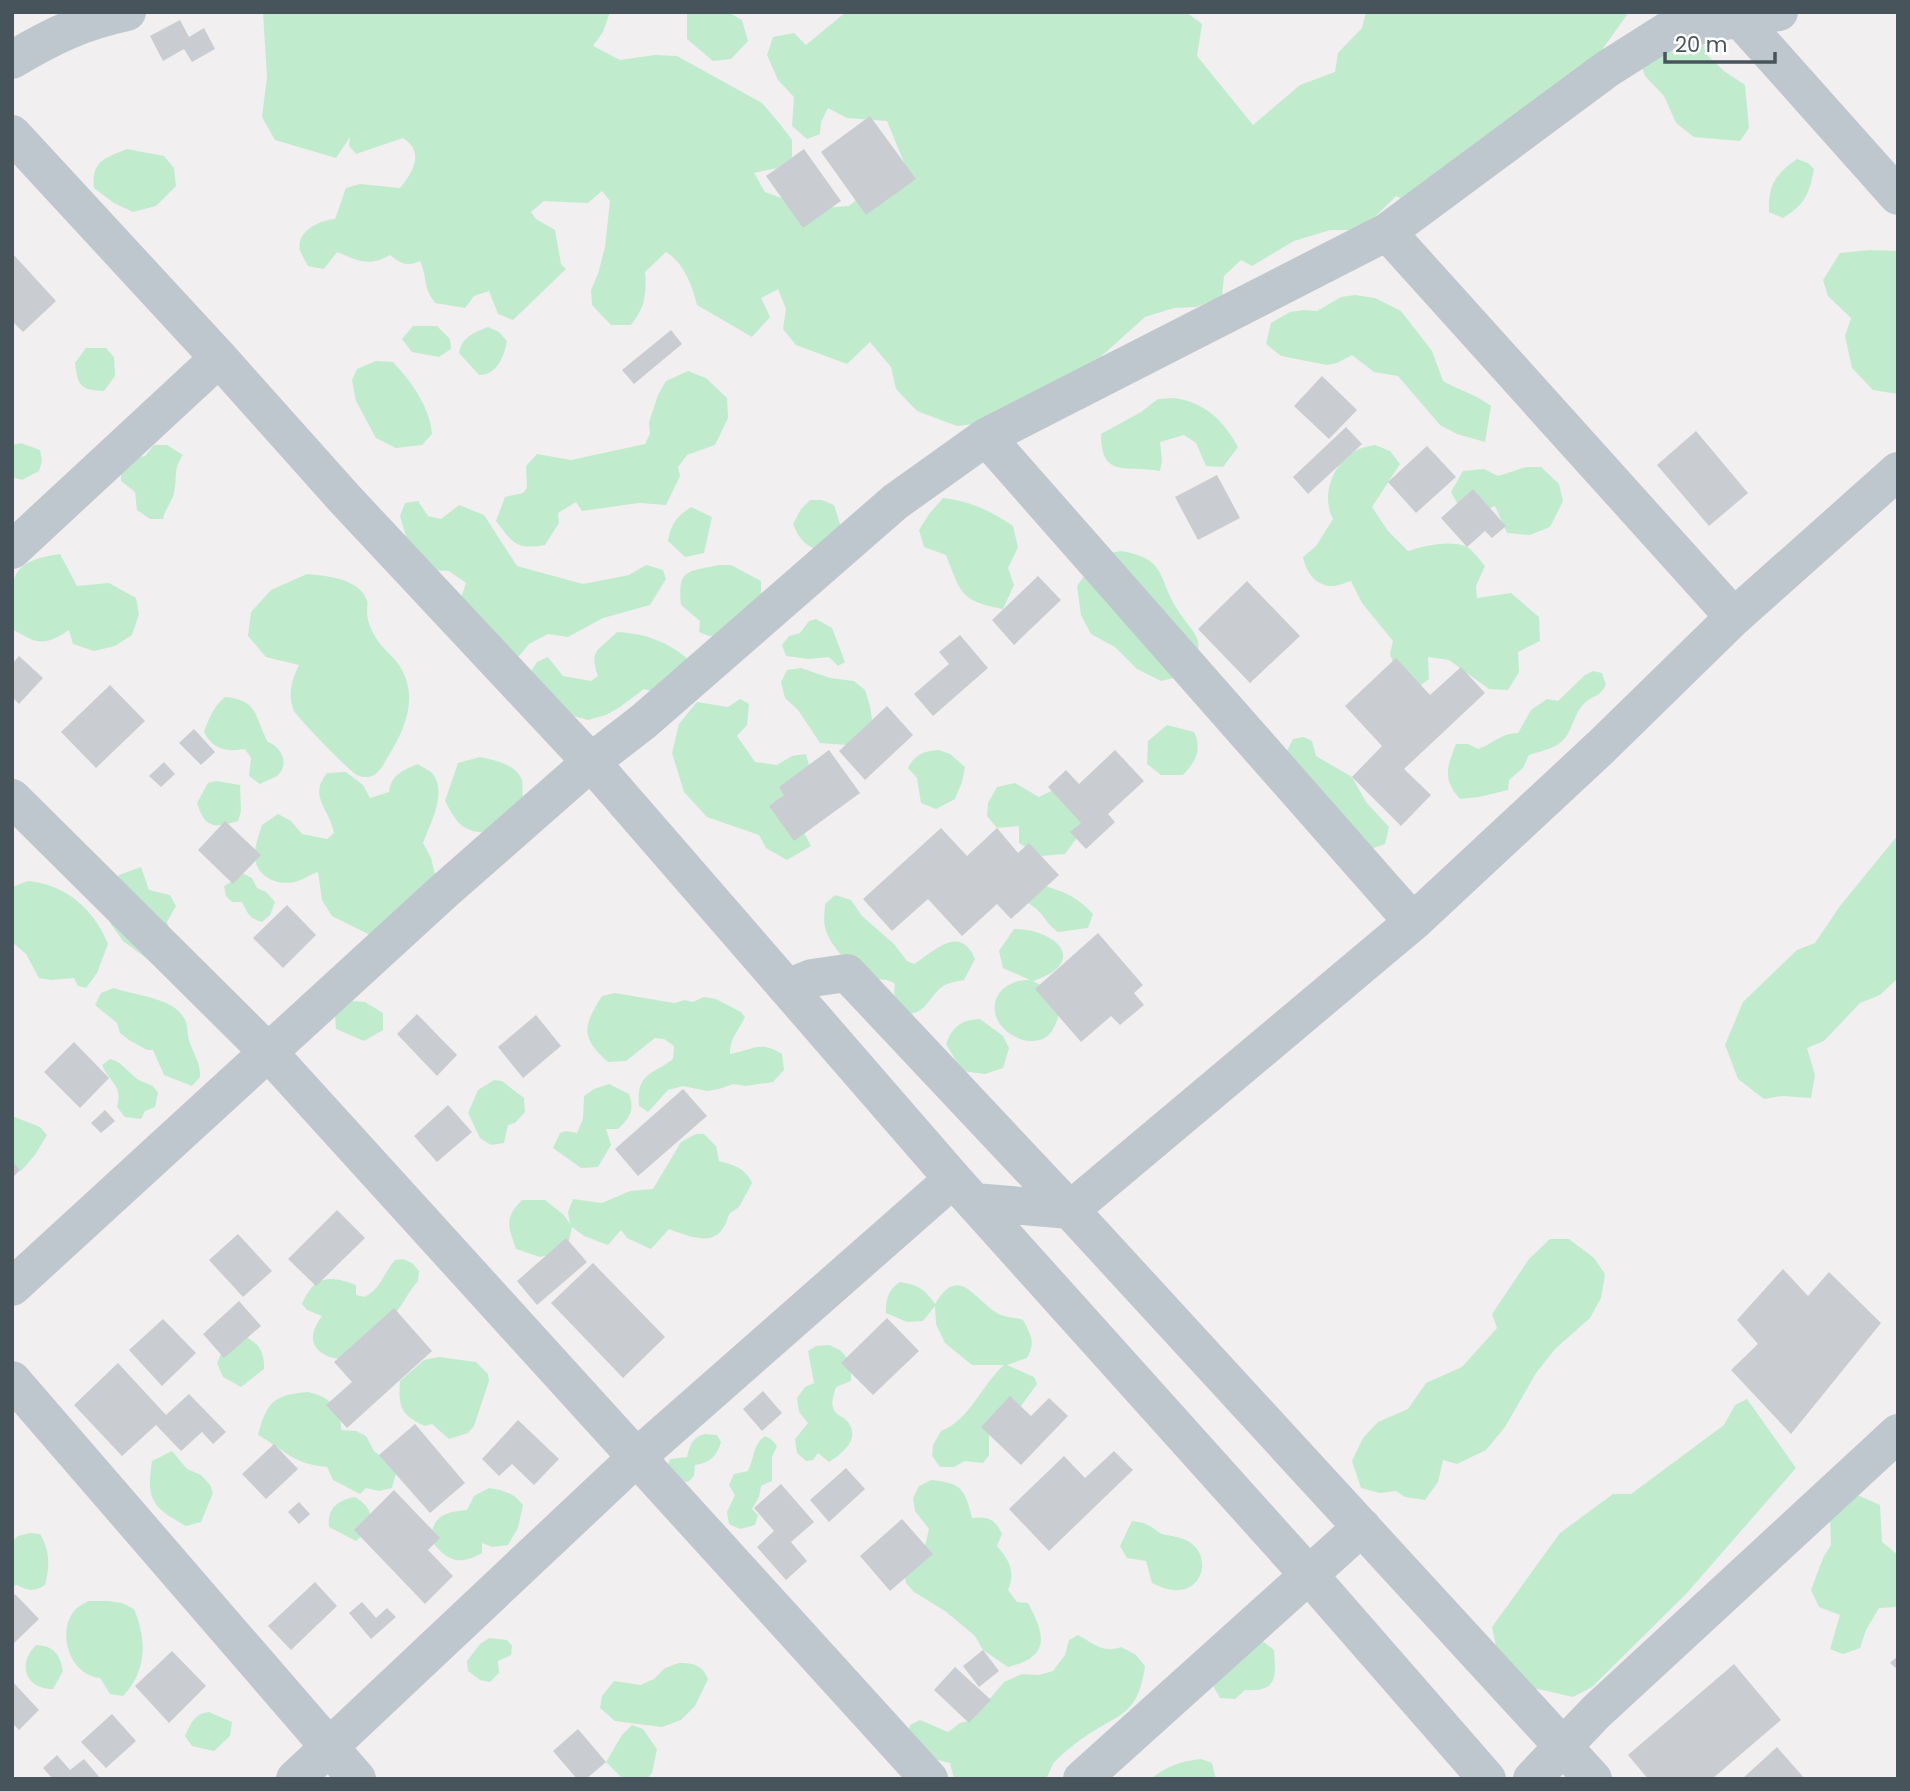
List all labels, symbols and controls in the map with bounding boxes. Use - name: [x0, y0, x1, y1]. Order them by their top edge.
- scale bar: [1665, 21, 1775, 65]
- text: 20 m: [1675, 30, 1728, 59]

